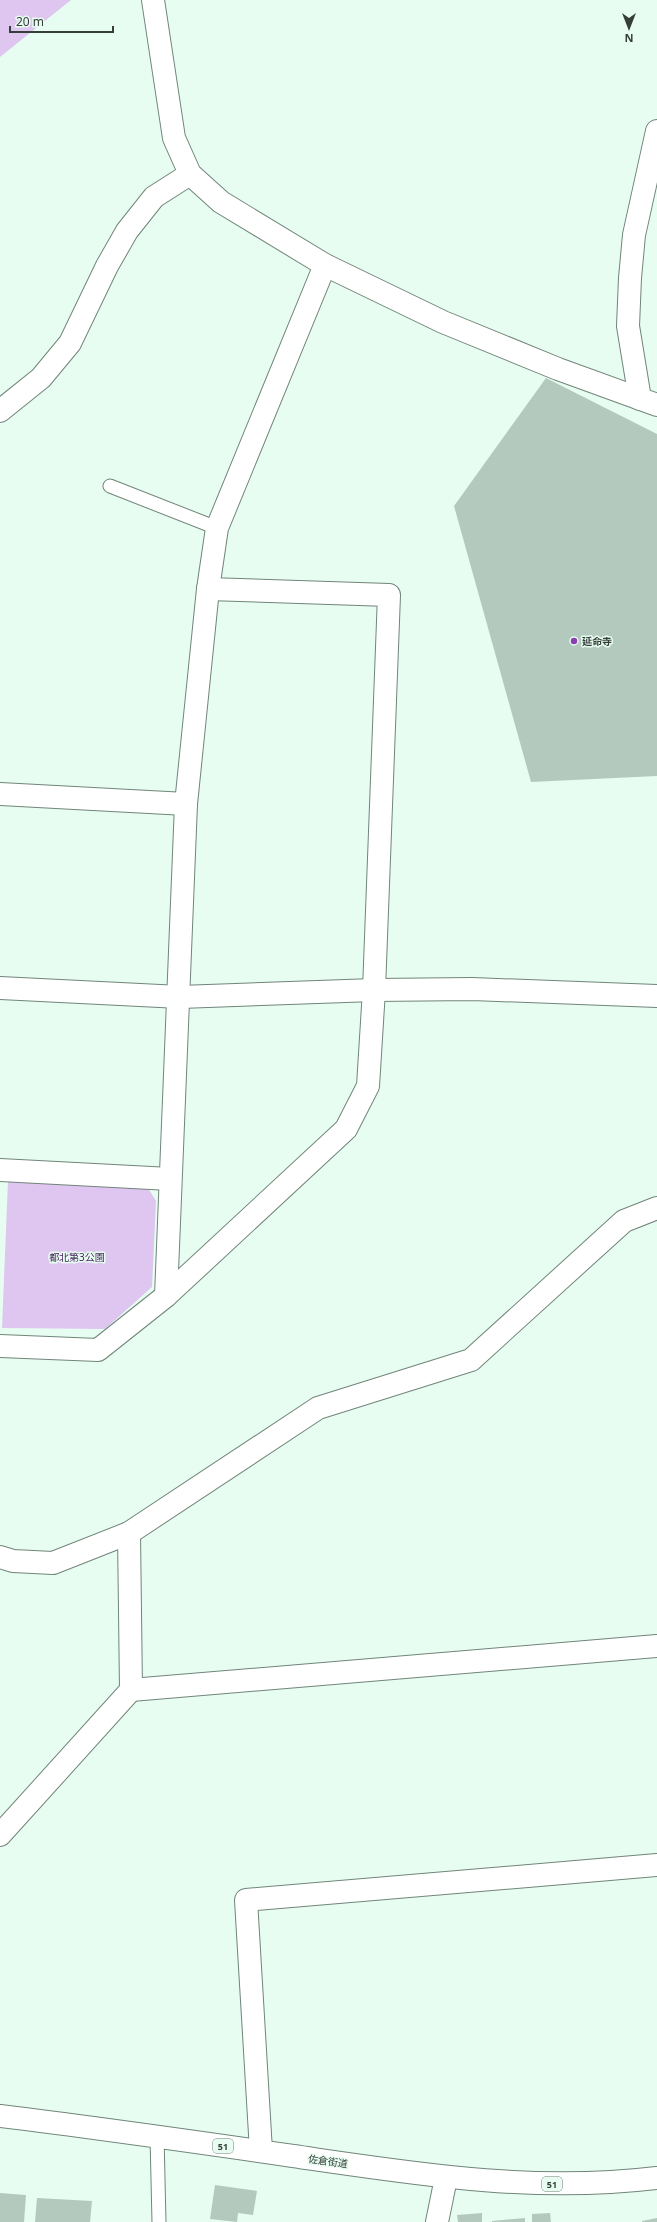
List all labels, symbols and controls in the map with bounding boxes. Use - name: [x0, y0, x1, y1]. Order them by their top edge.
- scale bar: [10, 8, 113, 34]
- north arrow: [609, 8, 649, 48]
- text: 20 m: [16, 13, 44, 30]
- text: N: [625, 31, 633, 46]
- place label: 延命寺: [582, 634, 612, 648]
- marker: 延命寺: [569, 636, 579, 646]
- park label: 都北第3公園: [49, 1250, 105, 1264]
- road number: 51: [213, 2139, 233, 2153]
- street label: 佐倉街道: [307, 2151, 349, 2171]
- road number: 51: [542, 2177, 562, 2191]

